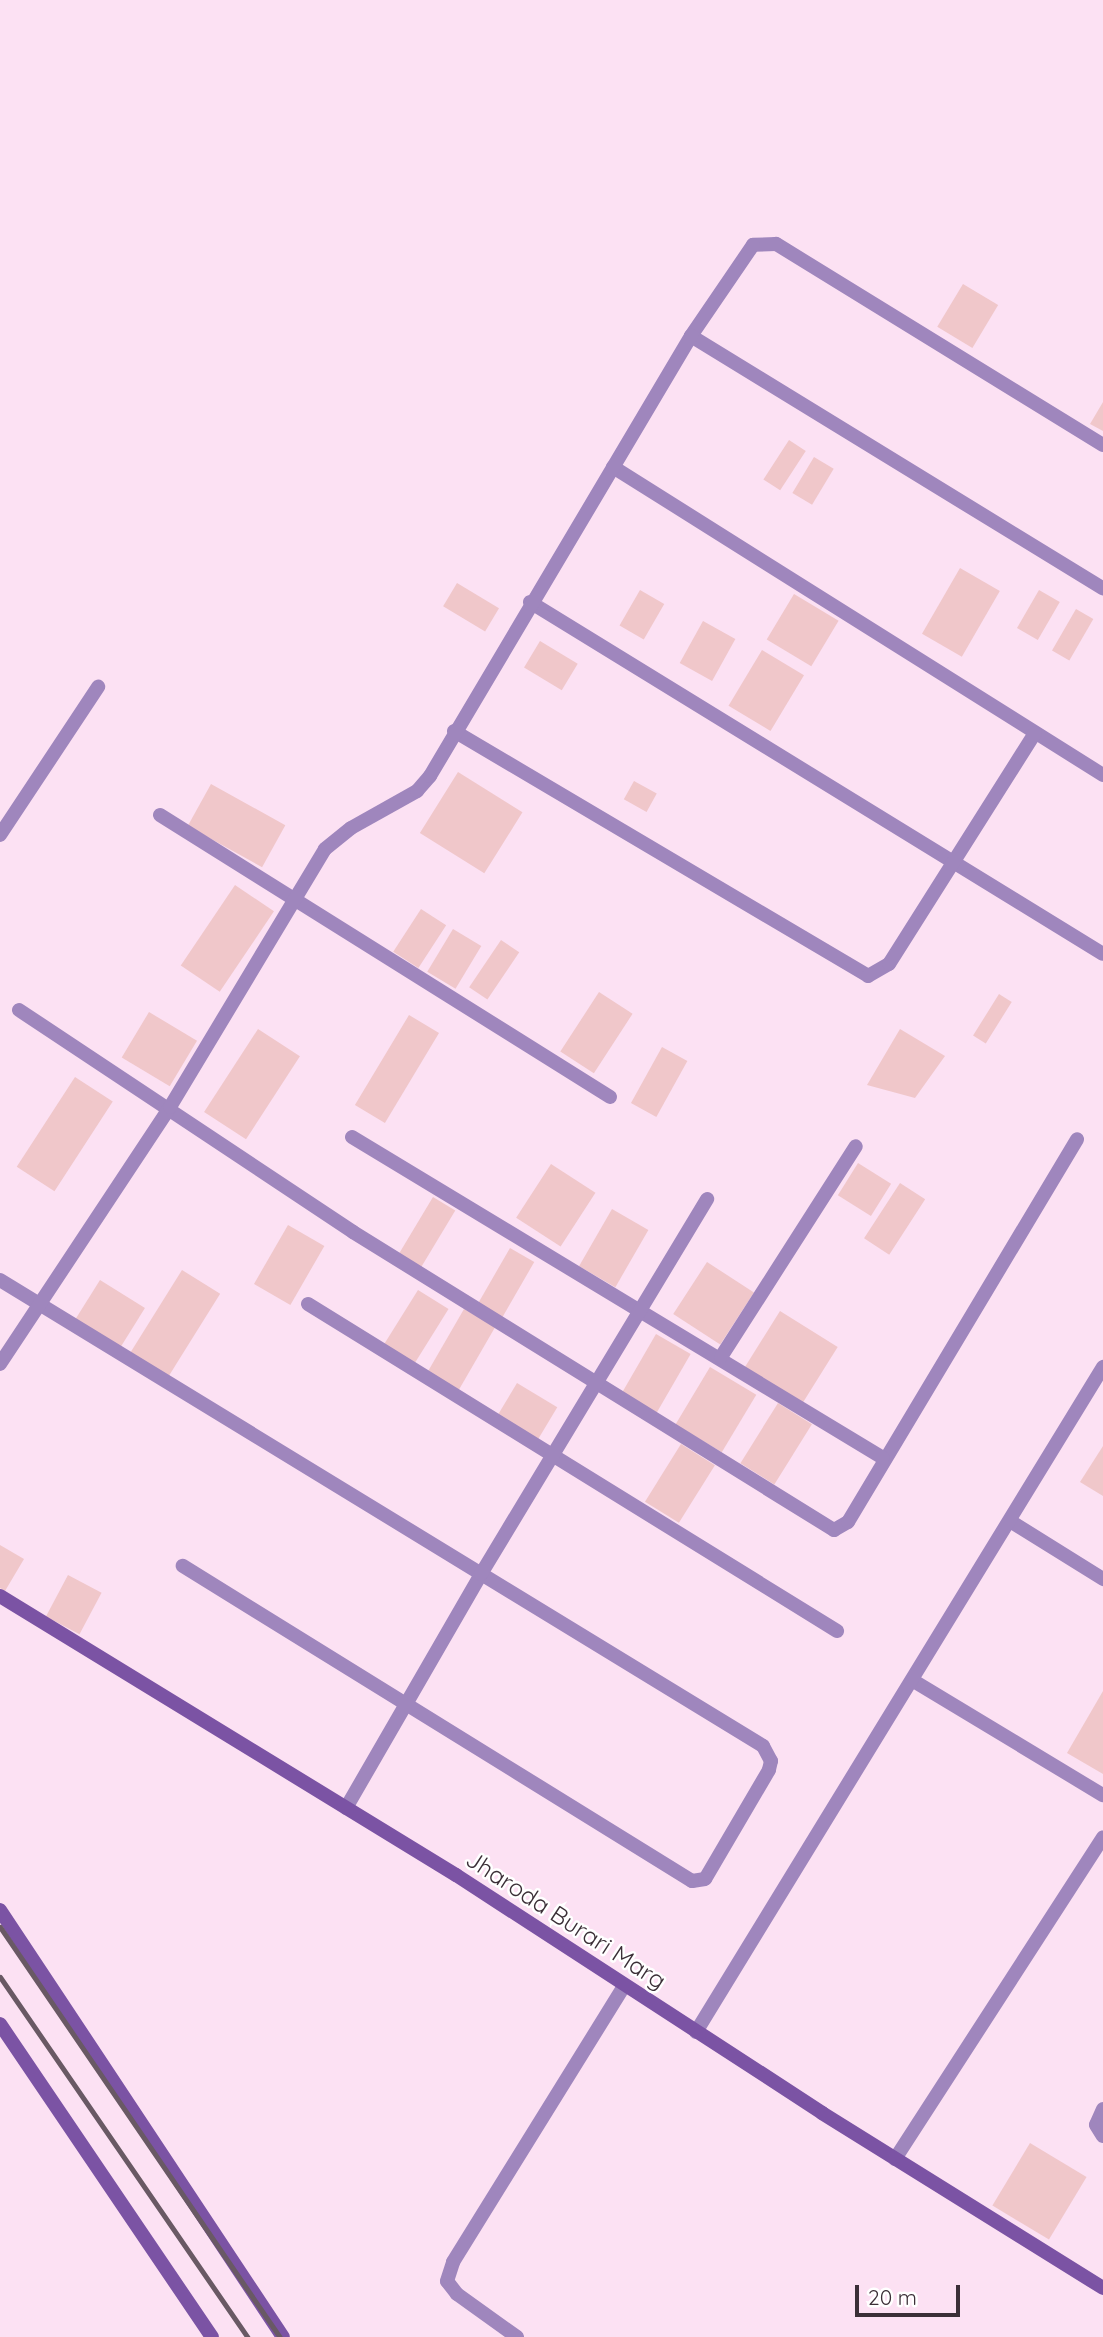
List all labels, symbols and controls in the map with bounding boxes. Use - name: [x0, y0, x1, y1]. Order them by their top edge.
- street label: Jharoda Burari Marg: [461, 1845, 671, 1995]
- scale bar: [858, 2270, 963, 2314]
- text: 20 m: [868, 2284, 917, 2310]

